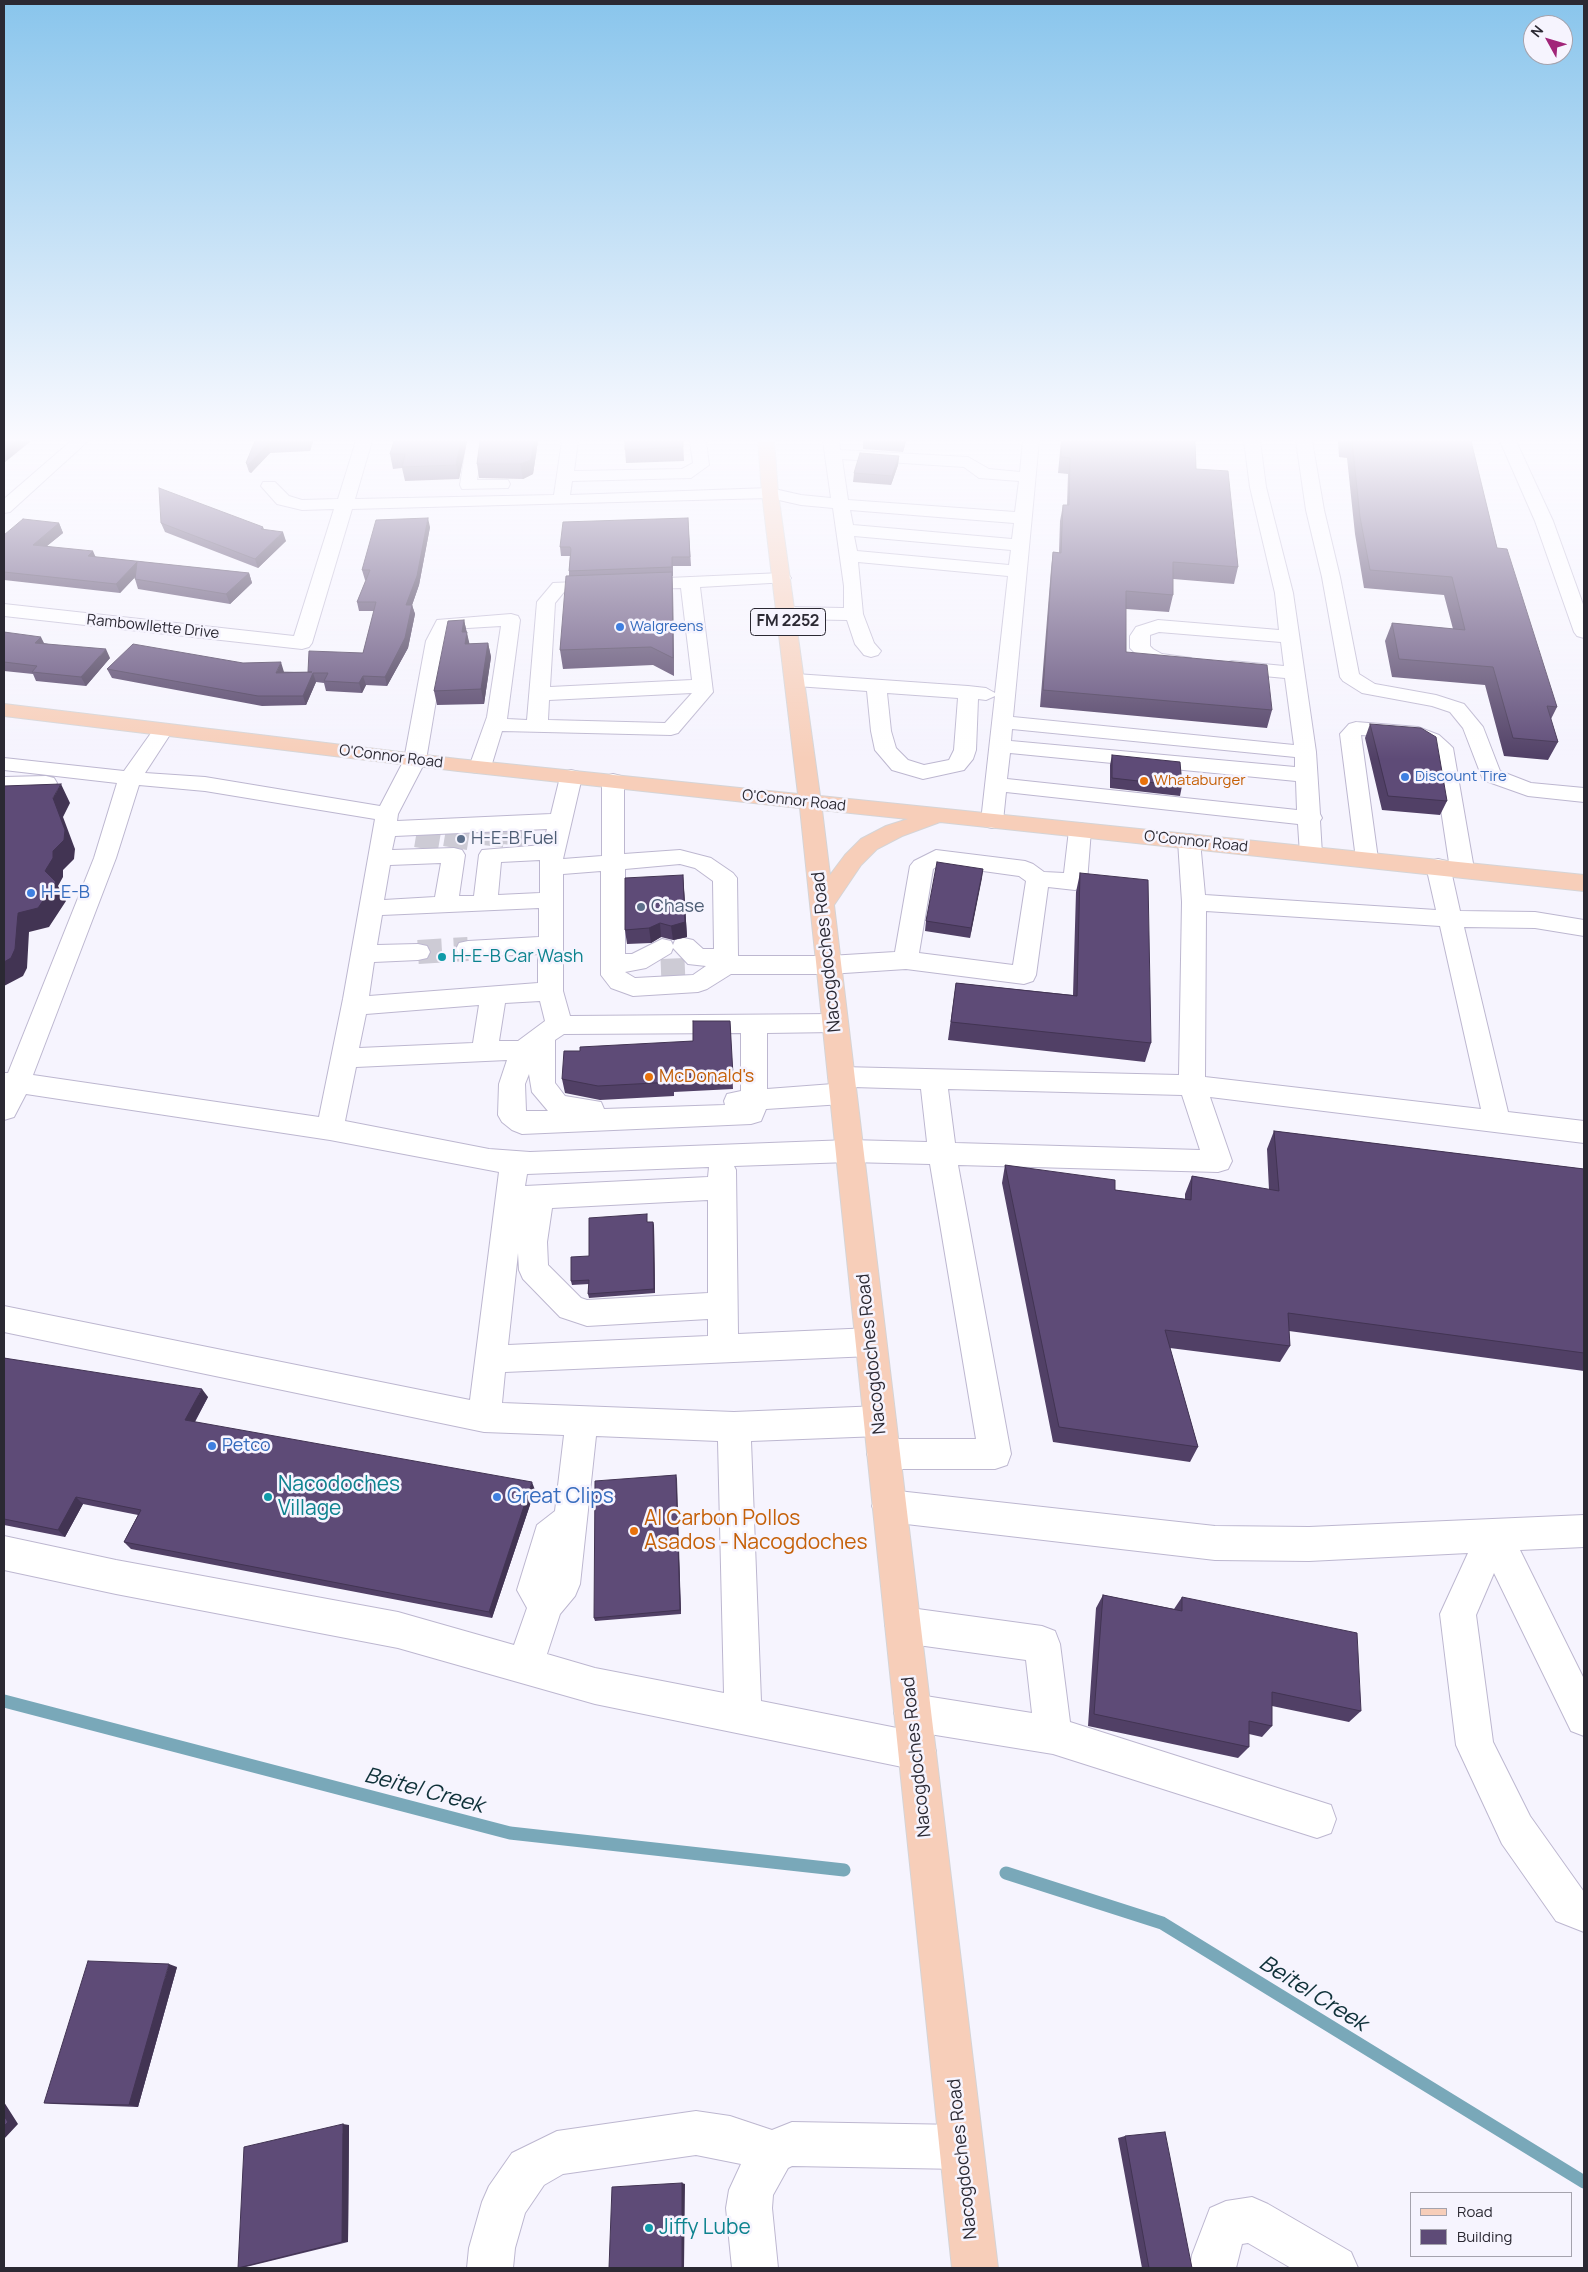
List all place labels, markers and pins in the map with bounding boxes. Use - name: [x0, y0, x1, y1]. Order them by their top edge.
- place label: Walgreens: [630, 618, 703, 636]
- marker: Walgreens: [614, 621, 626, 633]
- place label: Discount Tire: [1415, 768, 1507, 786]
- marker: Discount Tire: [1399, 771, 1411, 783]
- place label: Whataburger: [1154, 772, 1246, 790]
- marker: Whataburger: [1138, 775, 1150, 787]
- place label: H-E-B Fuel: [471, 828, 558, 850]
- marker: H-E-B Fuel: [455, 833, 467, 845]
- place label: H-E-B: [41, 882, 90, 904]
- marker: H-E-B: [25, 887, 37, 899]
- place label: Chase: [651, 896, 705, 918]
- marker: Chase: [635, 901, 647, 913]
- place label: H-E-B Car Wash: [452, 946, 583, 968]
- marker: H-E-B Car Wash: [436, 951, 448, 963]
- place label: McDonald's: [659, 1066, 754, 1088]
- marker: McDonald's: [643, 1071, 655, 1083]
- place label: Petco: [222, 1435, 271, 1457]
- marker: Petco: [206, 1440, 218, 1452]
- place label: Nacodoches Village: [278, 1472, 400, 1522]
- place label: Great Clips: [507, 1484, 614, 1510]
- marker: Nacodoches Village: [262, 1491, 274, 1503]
- marker: Great Clips: [491, 1491, 503, 1503]
- place label: Al Carbon Pollos Asados - Nacogdoches: [644, 1506, 867, 1556]
- marker: Al Carbon Pollos Asados - Nacogdoches: [628, 1525, 640, 1537]
- place label: Jiffy Lube: [659, 2215, 751, 2241]
- marker: Jiffy Lube: [643, 2222, 655, 2234]

